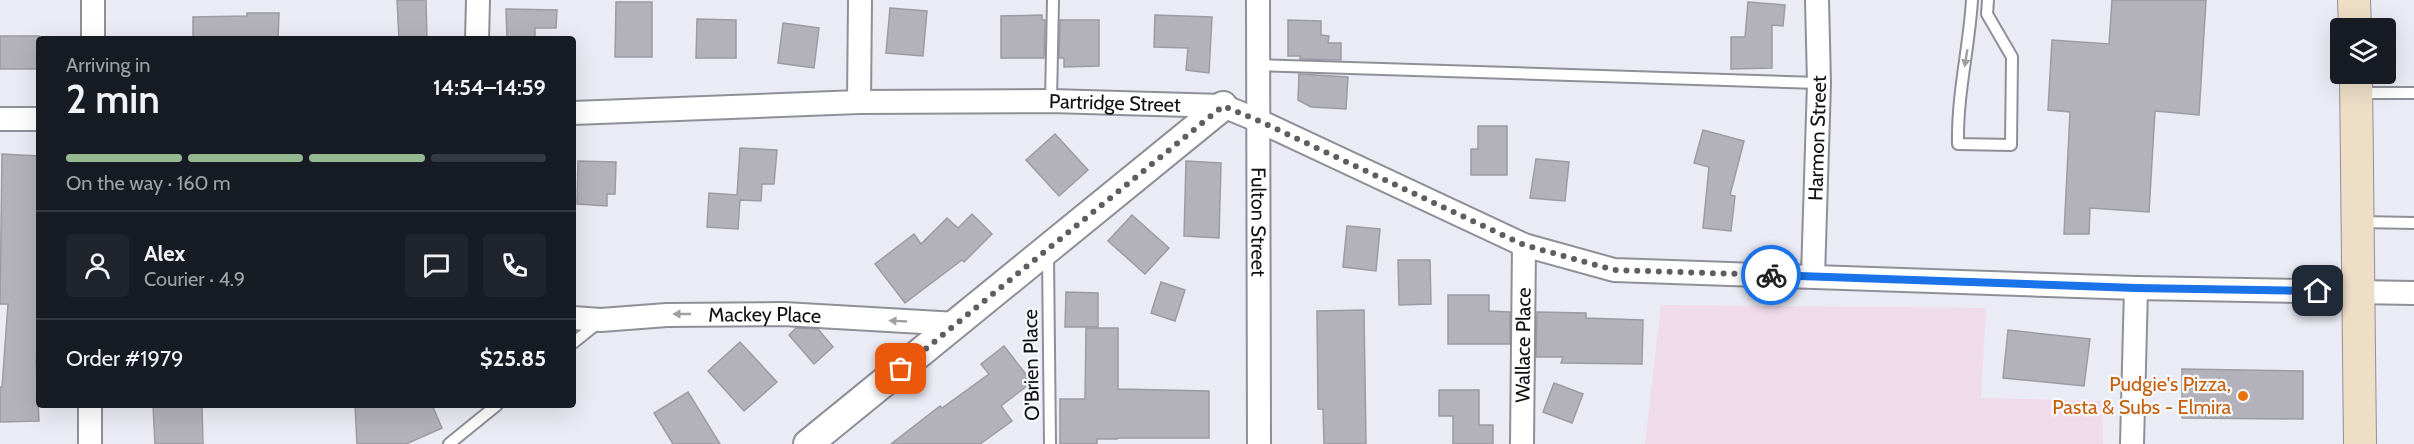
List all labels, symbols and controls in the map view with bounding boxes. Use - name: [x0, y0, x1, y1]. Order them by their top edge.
- map controls: [2330, 18, 2396, 84]
- button: layers: [2330, 18, 2396, 84]
- one-way arrow: [1961, 49, 1970, 68]
- text: Arriving in: [66, 53, 150, 77]
- text: 14:54–14:59: [433, 74, 546, 101]
- text: 2 min: [66, 75, 160, 123]
- street label: Harmon Street: [1803, 75, 1831, 201]
- street label: Partridge Street: [1049, 89, 1181, 117]
- street label: Fulton Street: [1246, 167, 1271, 277]
- text: On the way · 160 m: [66, 171, 231, 195]
- button: person: [66, 234, 129, 297]
- button: chat: [405, 234, 468, 297]
- button: phone: [483, 234, 546, 297]
- text: Alex: [144, 240, 185, 267]
- courier: [1741, 245, 1801, 305]
- icon: bike: [1755, 259, 1788, 292]
- pin: [2292, 265, 2343, 316]
- text: Courier · 4.9: [144, 267, 245, 291]
- icon: home: [2301, 274, 2334, 307]
- street label: Wallace Place: [1510, 287, 1536, 403]
- street label: Mackey Place: [708, 302, 822, 328]
- street label: O'Brien Place: [1018, 309, 1044, 421]
- one-way arrow: [673, 310, 692, 319]
- one-way arrow: [889, 316, 908, 325]
- pin: [875, 343, 926, 394]
- text: Order #1979: [66, 345, 184, 372]
- text: $25.85: [480, 345, 546, 372]
- icon: bag: [884, 352, 917, 385]
- place label: Pudgie's Pizza, Pasta & Subs - Elmira: [2052, 372, 2231, 419]
- marker: Pudgie's Pizza, Pasta & Subs - Elmira: [2236, 389, 2250, 403]

